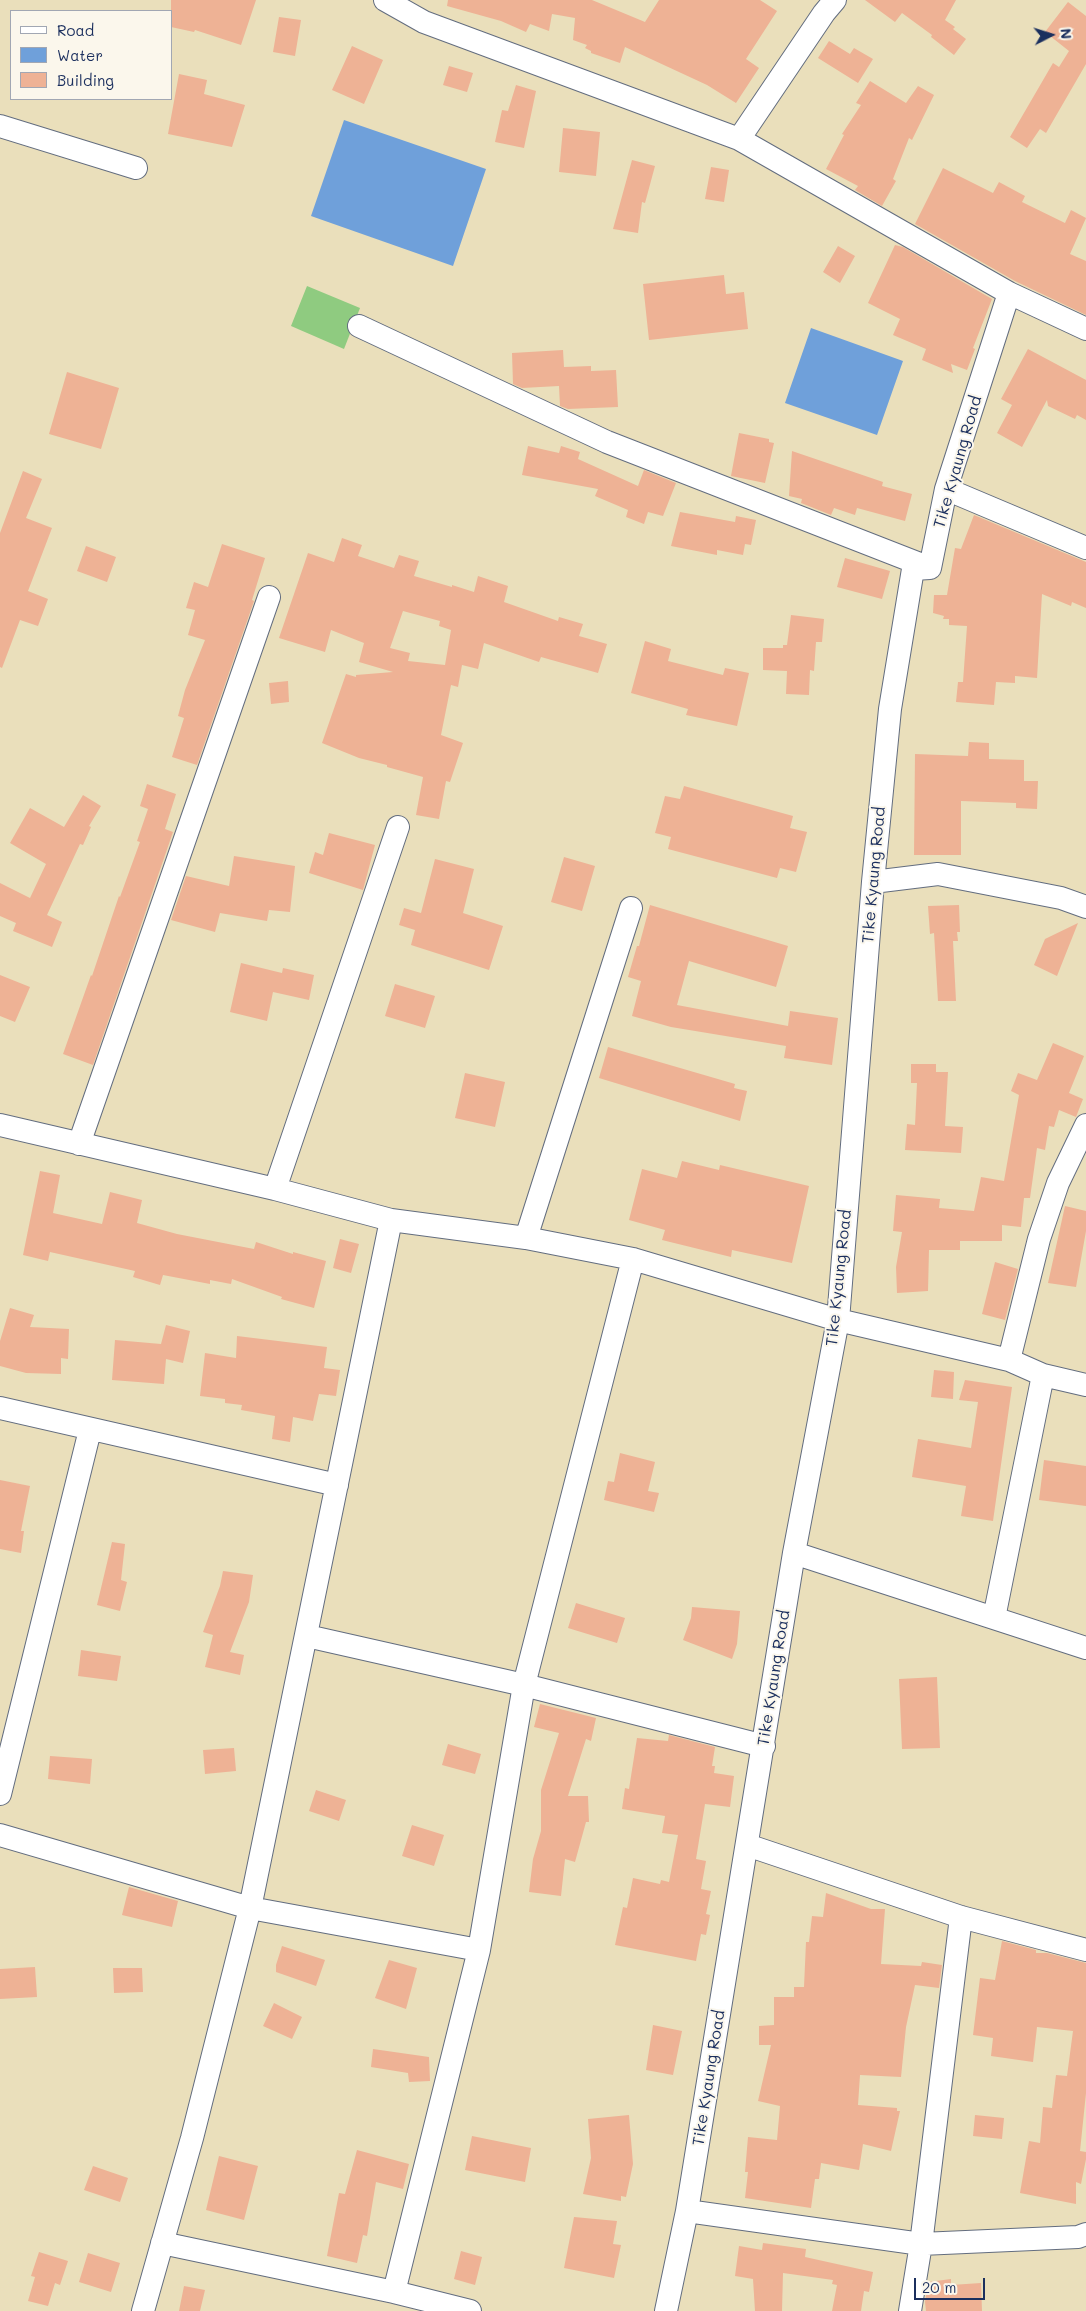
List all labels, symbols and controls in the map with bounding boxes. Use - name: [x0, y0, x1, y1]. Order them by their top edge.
- legend: [10, 10, 172, 100]
- north arrow: [1026, 10, 1076, 60]
- text: Road: [57, 20, 94, 40]
- text: N: [1057, 28, 1076, 40]
- text: Water: [57, 45, 103, 65]
- text: Building: [57, 70, 114, 90]
- street label: Tike Kyaung Road: [930, 393, 986, 531]
- street label: Tike Kyaung Road: [858, 806, 890, 944]
- street label: Tike Kyaung Road: [822, 1209, 856, 1347]
- street label: Tike Kyaung Road: [754, 1609, 794, 1747]
- street label: Tike Kyaung Road: [689, 2009, 729, 2147]
- scale bar: [916, 2268, 987, 2300]
- text: 20 m: [922, 2277, 956, 2297]

